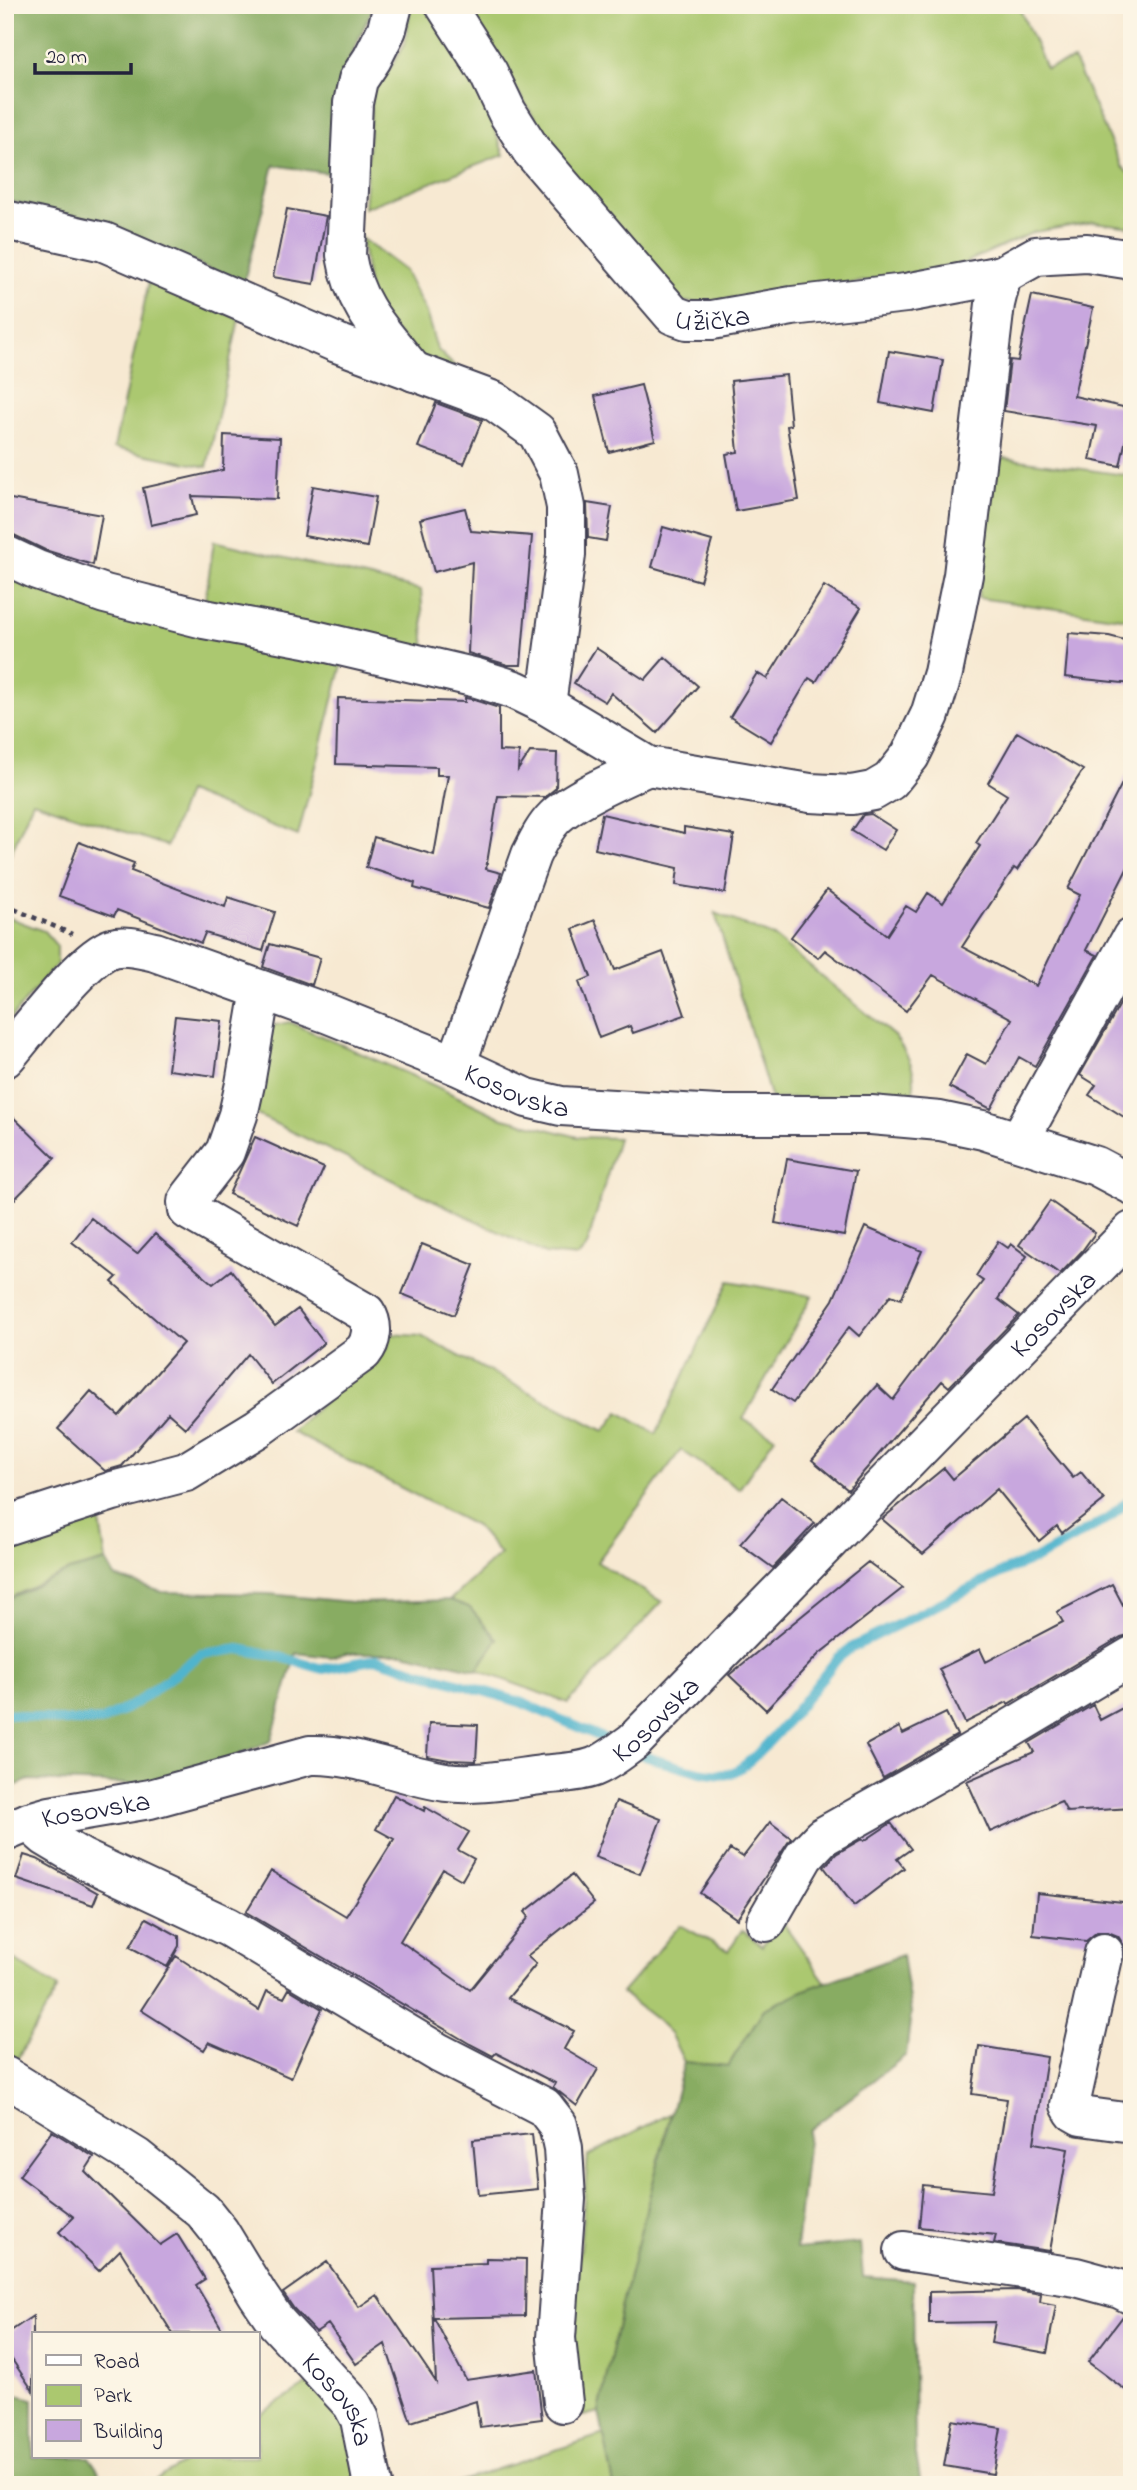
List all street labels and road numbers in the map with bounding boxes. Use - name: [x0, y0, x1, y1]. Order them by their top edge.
- street label: Užička: [668, 297, 753, 345]
- street label: Kosovska: [456, 1054, 570, 1130]
- street label: Kosovska: [1002, 1262, 1108, 1369]
- street label: Kosovska: [605, 1668, 711, 1775]
- street label: Kosovska: [37, 1782, 153, 1841]
- street label: Kosovska: [290, 2344, 382, 2450]

